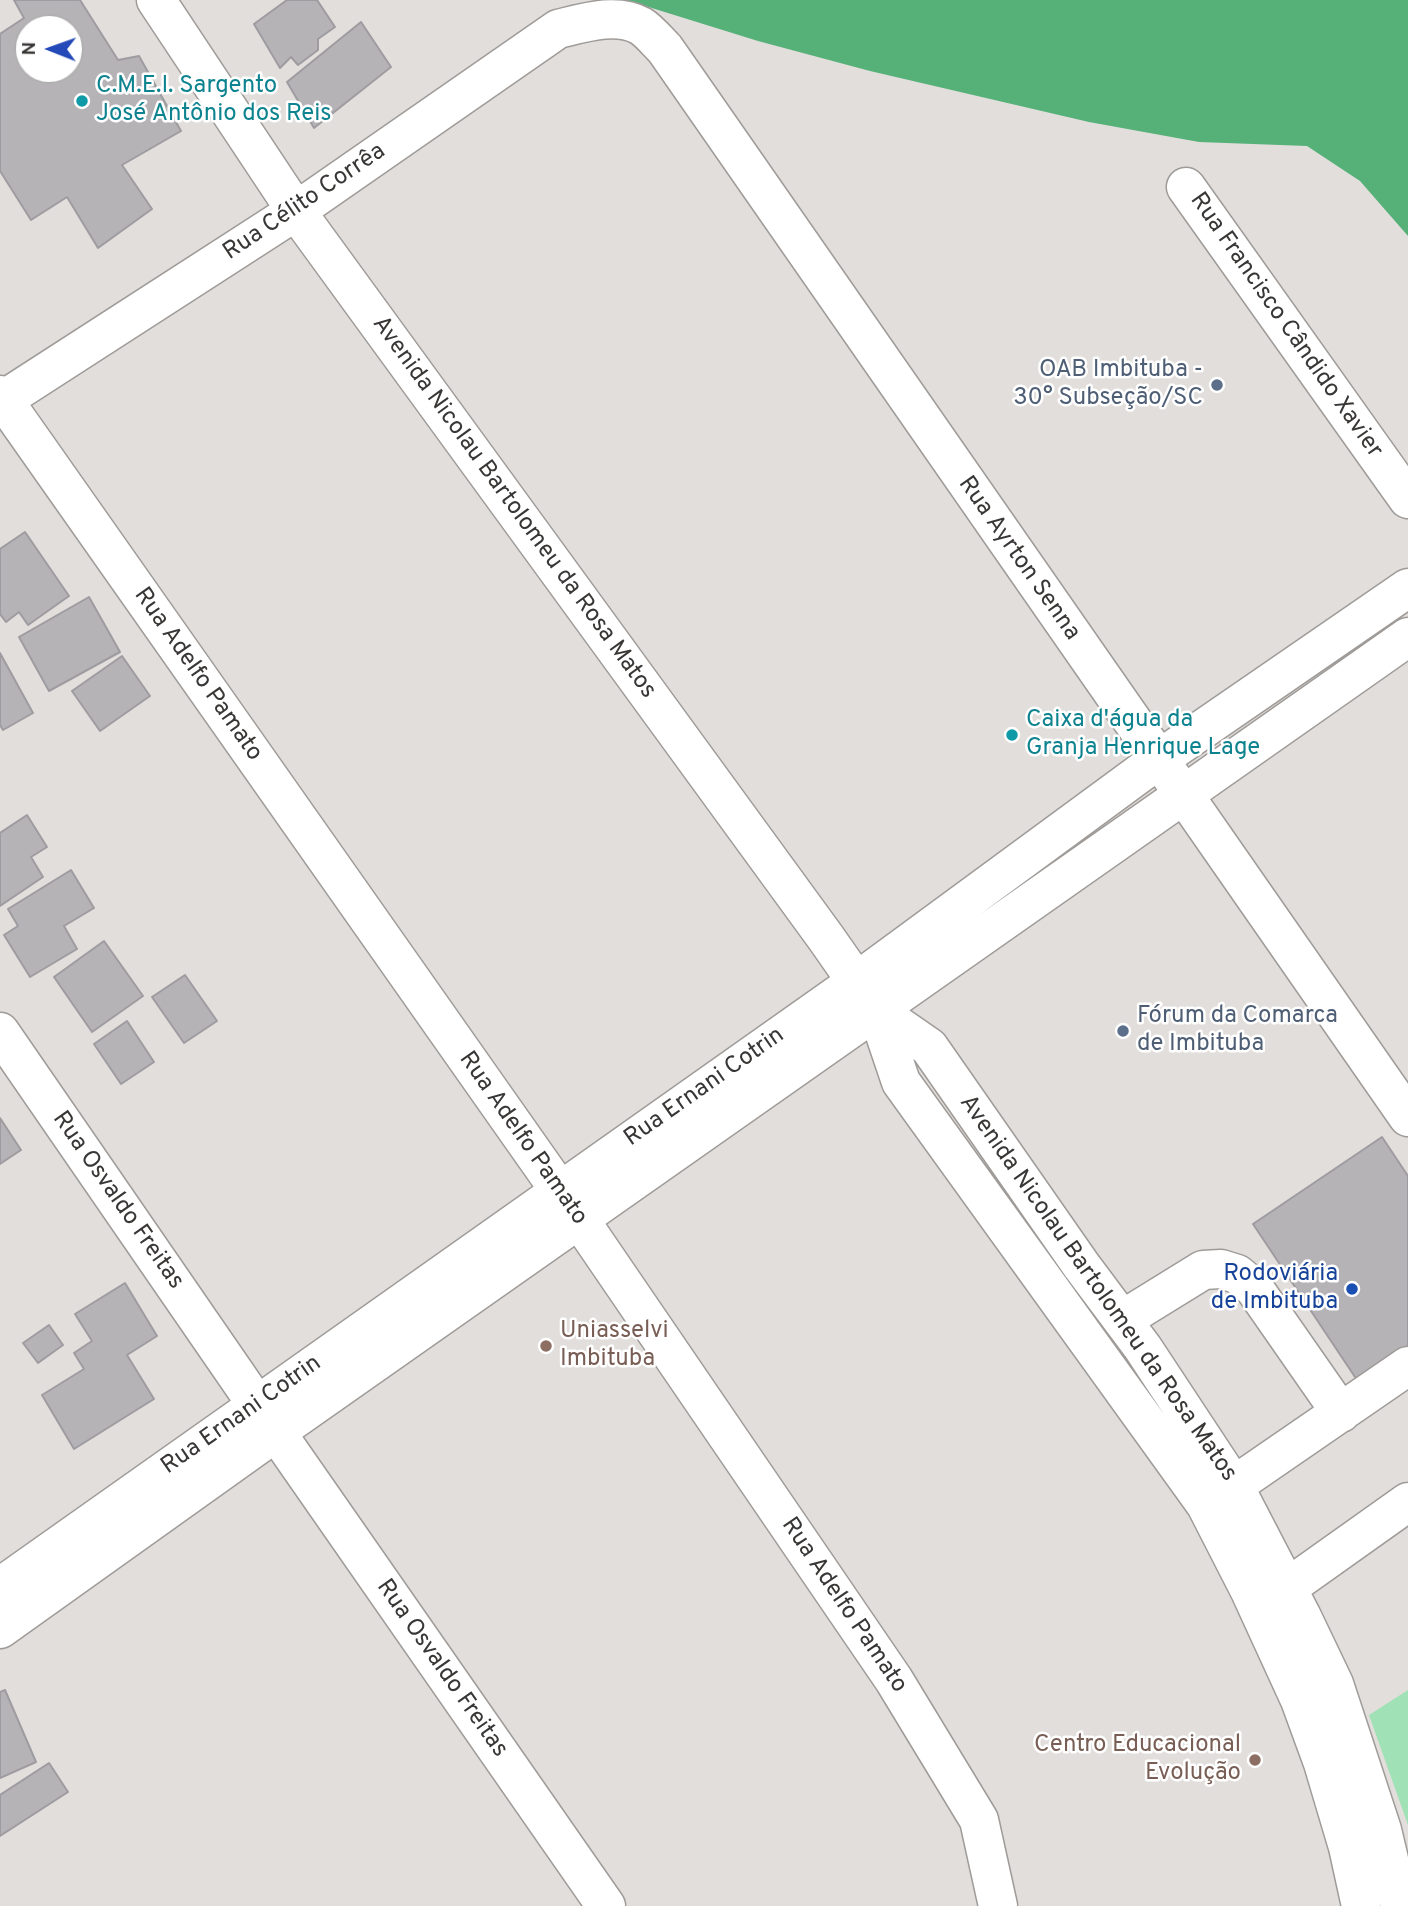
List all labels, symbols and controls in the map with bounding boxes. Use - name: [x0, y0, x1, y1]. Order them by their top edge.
- north arrow: [14, 14, 84, 84]
- text: N: [18, 42, 42, 56]
- place label: C.M.E.I. Sargento José Antônio dos Reis: [96, 73, 332, 129]
- marker: C.M.E.I. Sargento José Antônio dos Reis: [74, 93, 90, 109]
- street label: Rua Célito Corrêa: [218, 138, 392, 268]
- street label: Rua Francisco Cândido Xavier: [1182, 188, 1388, 464]
- street label: Avenida Nicolau Bartolomeu da Rosa Matos: [365, 311, 661, 705]
- place label: OAB Imbituba - 30° Subseção/SC: [1013, 357, 1203, 413]
- marker: OAB Imbituba - 30° Subseção/SC: [1209, 377, 1225, 393]
- street label: Rua Ayrton Senna: [951, 471, 1085, 647]
- street label: Rua Adelfo Pamato: [126, 583, 268, 767]
- place label: Caixa d'água da Granja Henrique Lage: [1026, 707, 1260, 763]
- marker: Caixa d'água da Granja Henrique Lage: [1004, 727, 1020, 743]
- place label: Fórum da Comarca de Imbituba: [1137, 1003, 1338, 1059]
- street label: Rua Ernani Cotrin: [620, 1022, 790, 1154]
- marker: Fórum da Comarca de Imbituba: [1115, 1023, 1131, 1039]
- street label: Rua Adelfo Pamato: [451, 1047, 593, 1231]
- street label: Avenida Nicolau Bartolomeu da Rosa Matos: [952, 1090, 1242, 1488]
- street label: Rua Osvaldo Freitas: [45, 1106, 189, 1296]
- place label: Rodoviária de Imbituba: [1211, 1261, 1338, 1317]
- marker: Rodoviária de Imbituba: [1344, 1281, 1360, 1297]
- place label: Uniasselvi Imbituba: [560, 1318, 669, 1374]
- marker: Uniasselvi Imbituba: [538, 1338, 554, 1354]
- street label: Rua Ernani Cotrin: [157, 1350, 327, 1482]
- street label: Rua Adelfo Pamato: [774, 1513, 912, 1699]
- street label: Rua Osvaldo Freitas: [369, 1574, 513, 1764]
- place label: Centro Educacional Evolução: [1034, 1732, 1241, 1788]
- marker: Centro Educacional Evolução: [1247, 1752, 1263, 1768]

